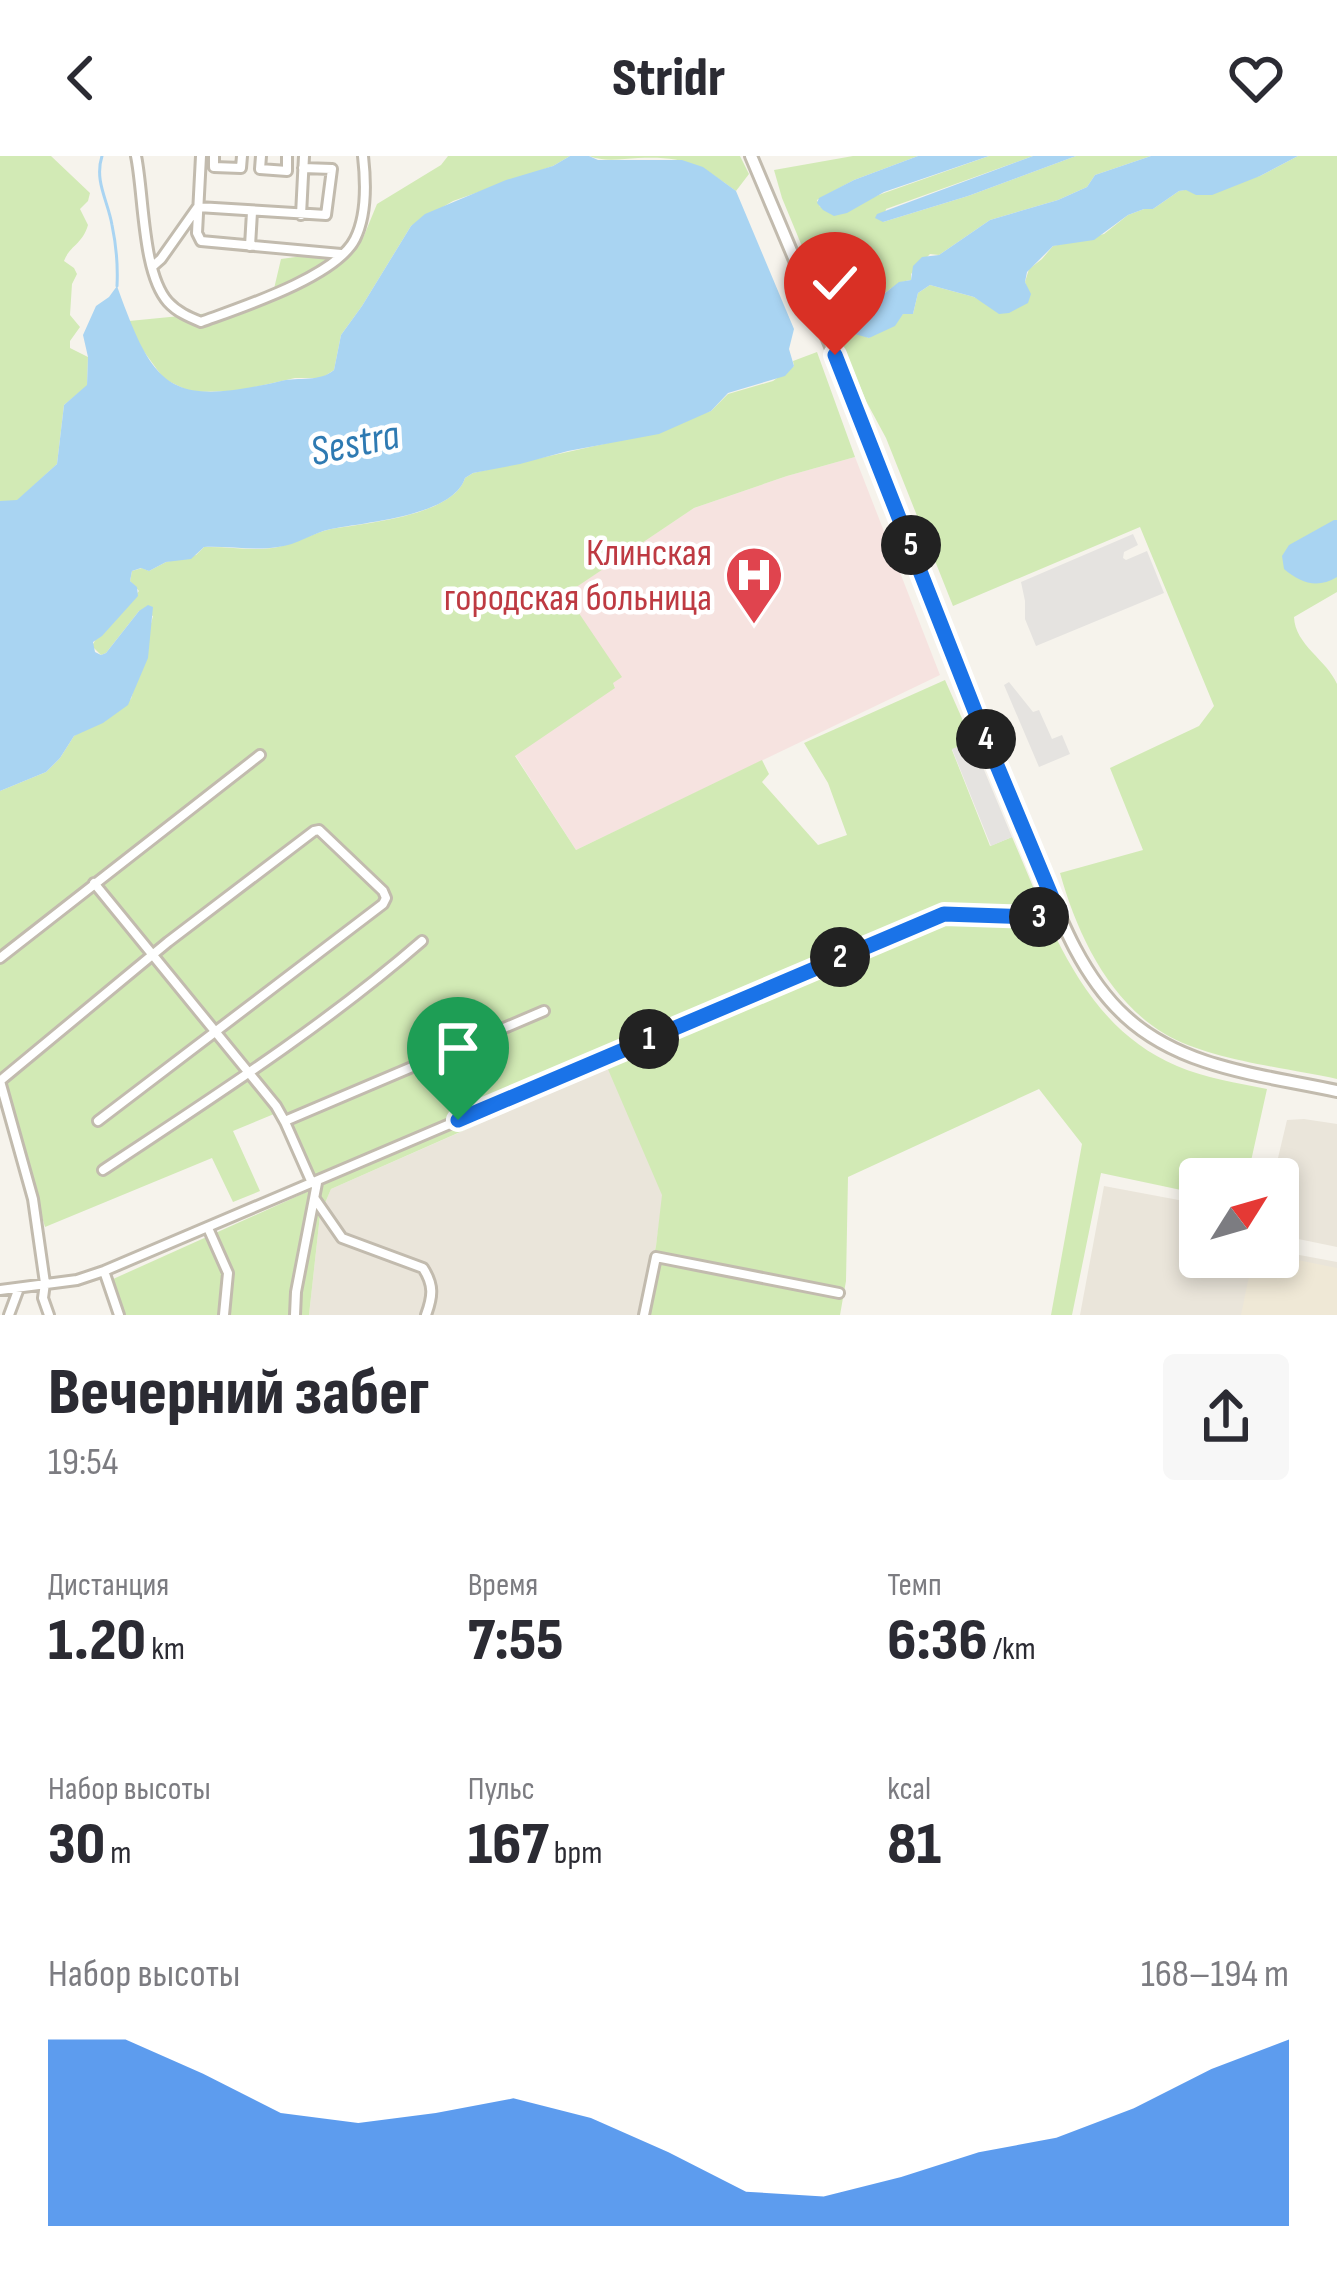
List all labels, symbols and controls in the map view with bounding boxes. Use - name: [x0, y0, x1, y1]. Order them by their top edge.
- icon: back: [48, 45, 114, 111]
- icon: heart: [1223, 45, 1289, 111]
- text: Stridr: [612, 46, 725, 111]
- pin: [784, 232, 886, 355]
- icon: check: [802, 250, 868, 316]
- water label: Sestra: [306, 410, 404, 478]
- pin: 5: [881, 515, 941, 575]
- text: 5: [904, 525, 918, 565]
- place label: Клинская городская больница: [444, 530, 712, 622]
- hospital icon: Клинская городская больница: [723, 544, 785, 626]
- pin: 4: [956, 709, 1016, 769]
- text: 4: [978, 719, 994, 759]
- pin: 3: [1009, 887, 1069, 947]
- text: 3: [1032, 897, 1046, 937]
- pin: 2: [810, 927, 870, 987]
- text: 2: [833, 937, 847, 977]
- pin: [407, 997, 509, 1120]
- pin: 1: [619, 1009, 679, 1069]
- icon: arrive: [425, 1015, 491, 1081]
- text: 1: [643, 1019, 655, 1059]
- north arrow: [1179, 1158, 1299, 1278]
- map controls: [1179, 1158, 1299, 1278]
- text: Вечерний забег: [48, 1354, 429, 1433]
- button: share: [1163, 1354, 1289, 1480]
- text: 19:54: [48, 1439, 118, 1486]
- text: Дистанция: [48, 1565, 169, 1605]
- text: Время: [468, 1565, 538, 1605]
- text: Темп: [887, 1565, 942, 1605]
- text: 1.20: [48, 1605, 146, 1677]
- text: 7:55: [468, 1605, 564, 1677]
- text: 6:36: [887, 1605, 988, 1677]
- text: km: [146, 1629, 185, 1669]
- text: /km: [988, 1629, 1036, 1669]
- text: Набор высоты: [48, 1769, 211, 1809]
- text: Пульс: [468, 1769, 535, 1809]
- text: kcal: [887, 1769, 931, 1809]
- text: 30: [48, 1809, 105, 1881]
- text: 167: [468, 1809, 549, 1881]
- text: 81: [887, 1809, 941, 1881]
- text: m: [105, 1833, 132, 1873]
- text: bpm: [549, 1833, 602, 1873]
- text: Набор высоты: [48, 1951, 240, 1998]
- text: 168–194 m: [1141, 1951, 1289, 1998]

